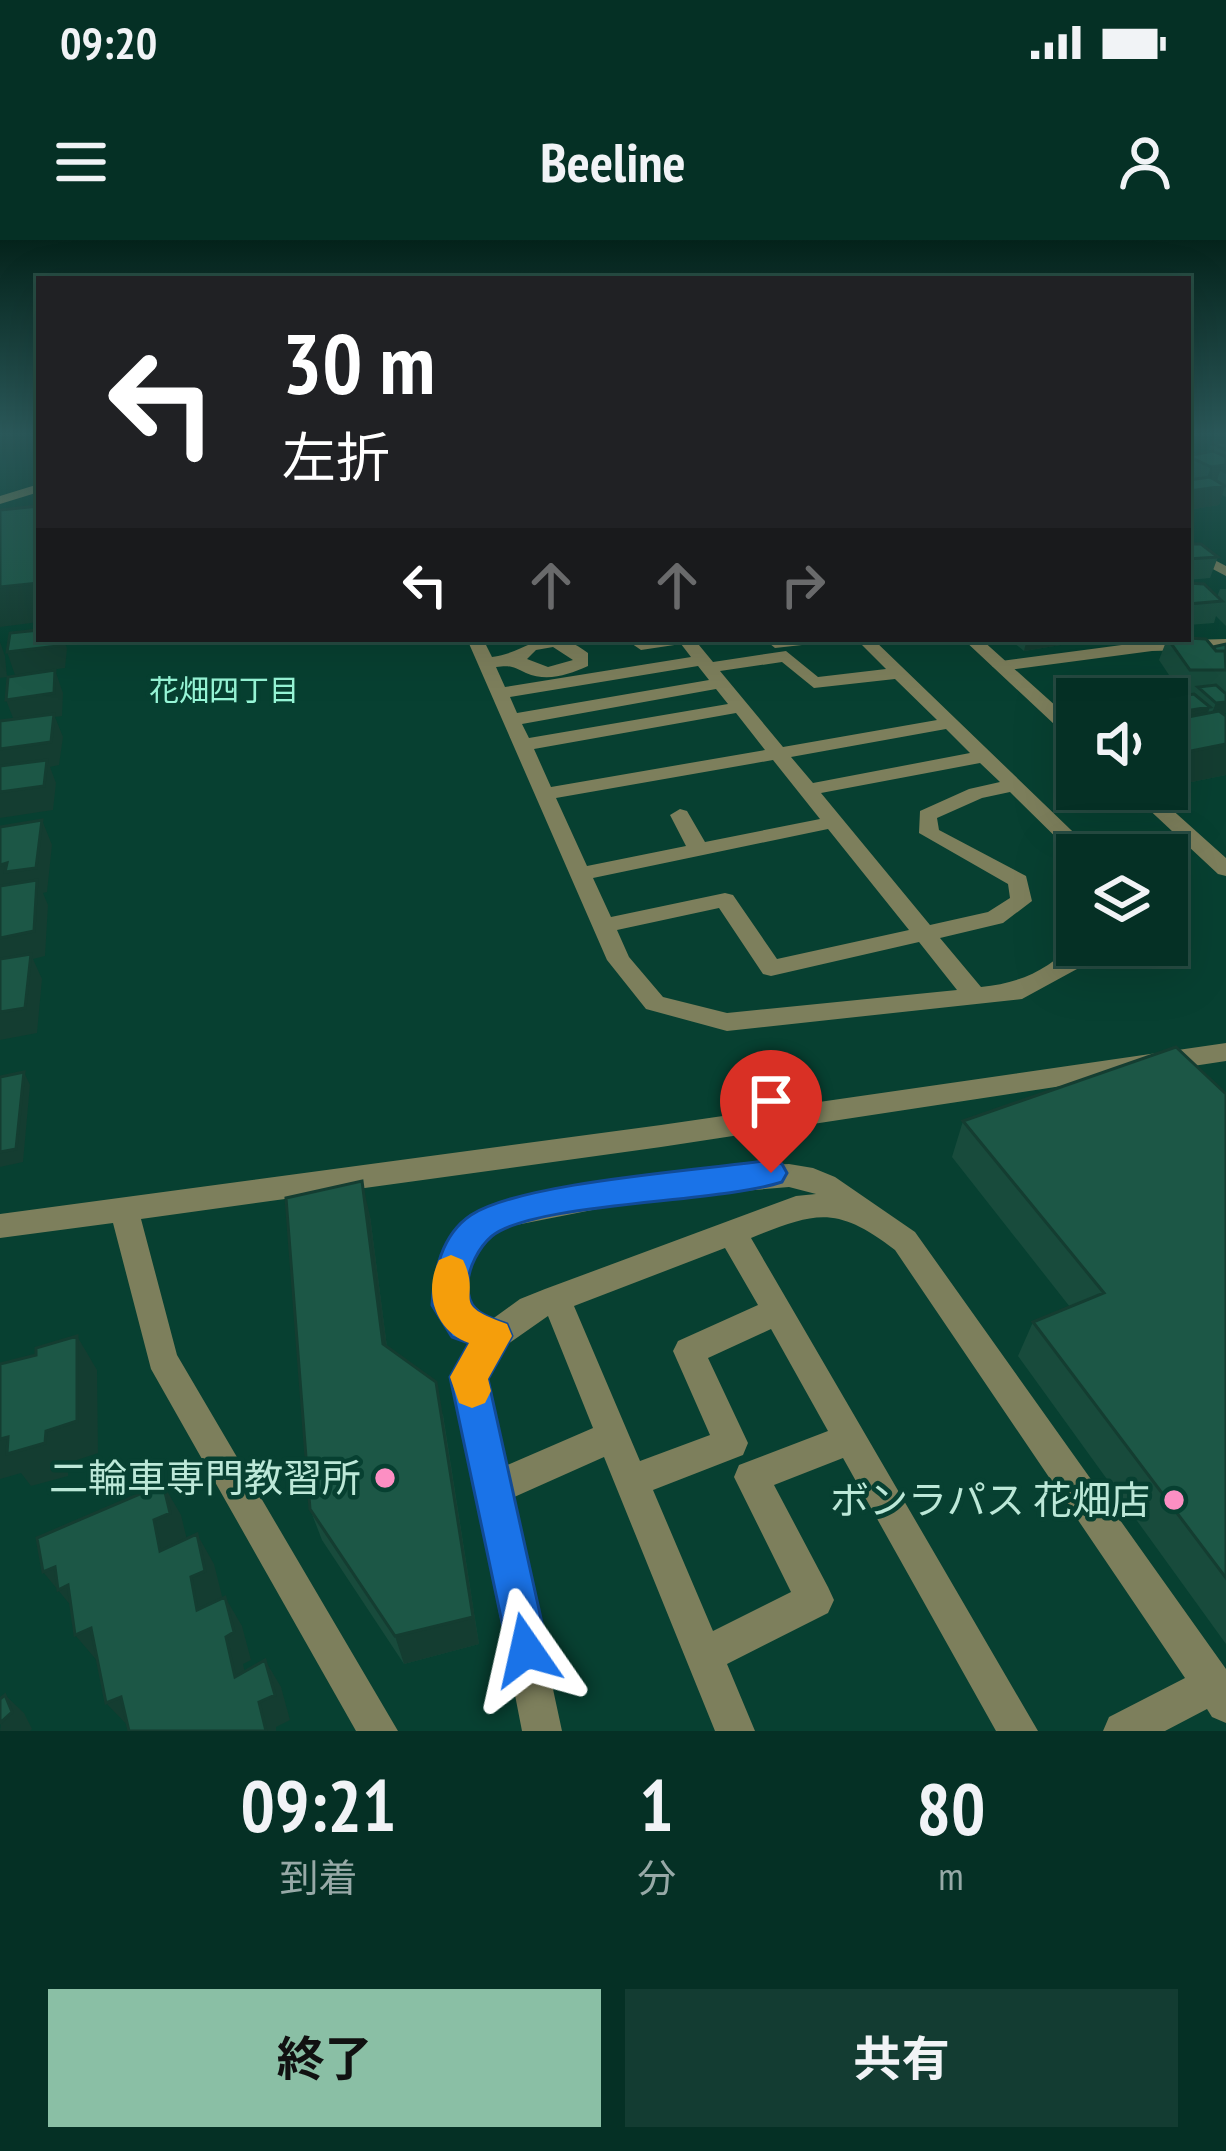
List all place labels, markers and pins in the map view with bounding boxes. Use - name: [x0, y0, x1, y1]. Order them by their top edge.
- pin: [720, 1050, 822, 1173]
- place label: 二輪車専門教習所: [49, 1452, 361, 1503]
- marker: 二輪車専門教習所: [372, 1465, 398, 1491]
- place label: ボンラパス 花畑店: [830, 1474, 1150, 1525]
- marker: ボンラパス 花畑店: [1161, 1487, 1187, 1513]

